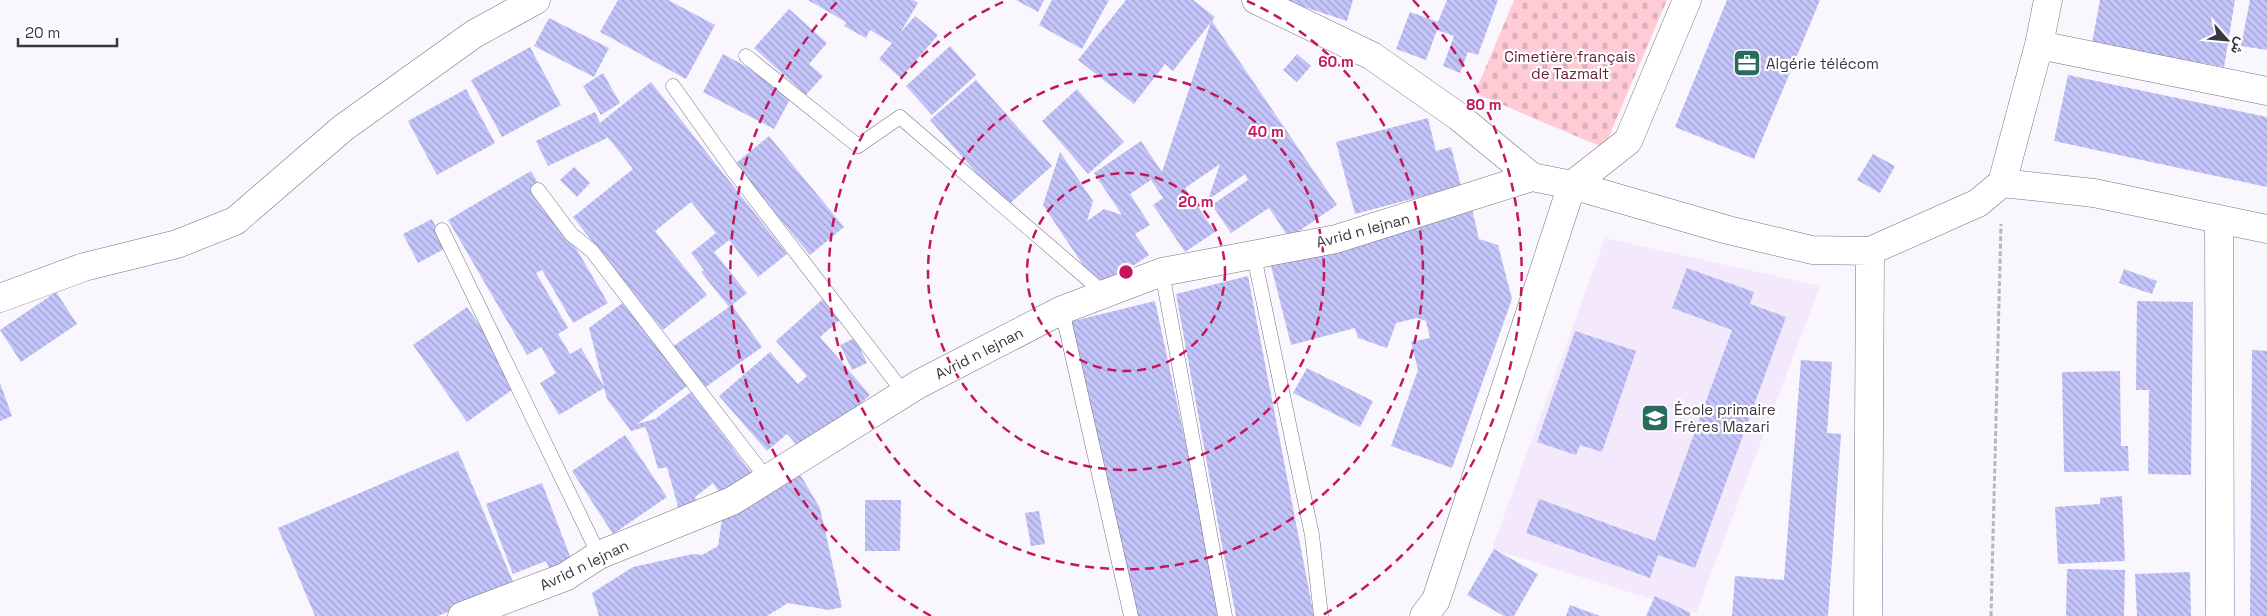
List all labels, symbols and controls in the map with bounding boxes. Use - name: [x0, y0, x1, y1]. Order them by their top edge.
- scale bar: [18, 15, 116, 47]
- north arrow: [2202, 15, 2252, 65]
- text: 20 m: [25, 23, 60, 42]
- text: ش: [2227, 34, 2250, 58]
- park label: Cimetière français de Tazmalt: [1504, 47, 1636, 83]
- office icon: Algérie télécom: [1732, 48, 1762, 78]
- text: 60 m: [1318, 52, 1354, 71]
- place label: Algérie télécom: [1766, 54, 1879, 73]
- text: 80 m: [1466, 95, 1502, 114]
- text: 40 m: [1248, 122, 1284, 141]
- text: 20 m: [1178, 192, 1214, 211]
- street label: Avrid n lejnan: [1314, 208, 1412, 252]
- centre of rings: [1117, 263, 1135, 281]
- street label: Avrid n lejnan: [932, 323, 1026, 383]
- place label: École primaire Frères Mazari: [1674, 400, 1776, 436]
- school or university icon: École primaire Frères Mazari: [1640, 403, 1670, 433]
- street label: Avrid n lejnan: [536, 535, 632, 595]

